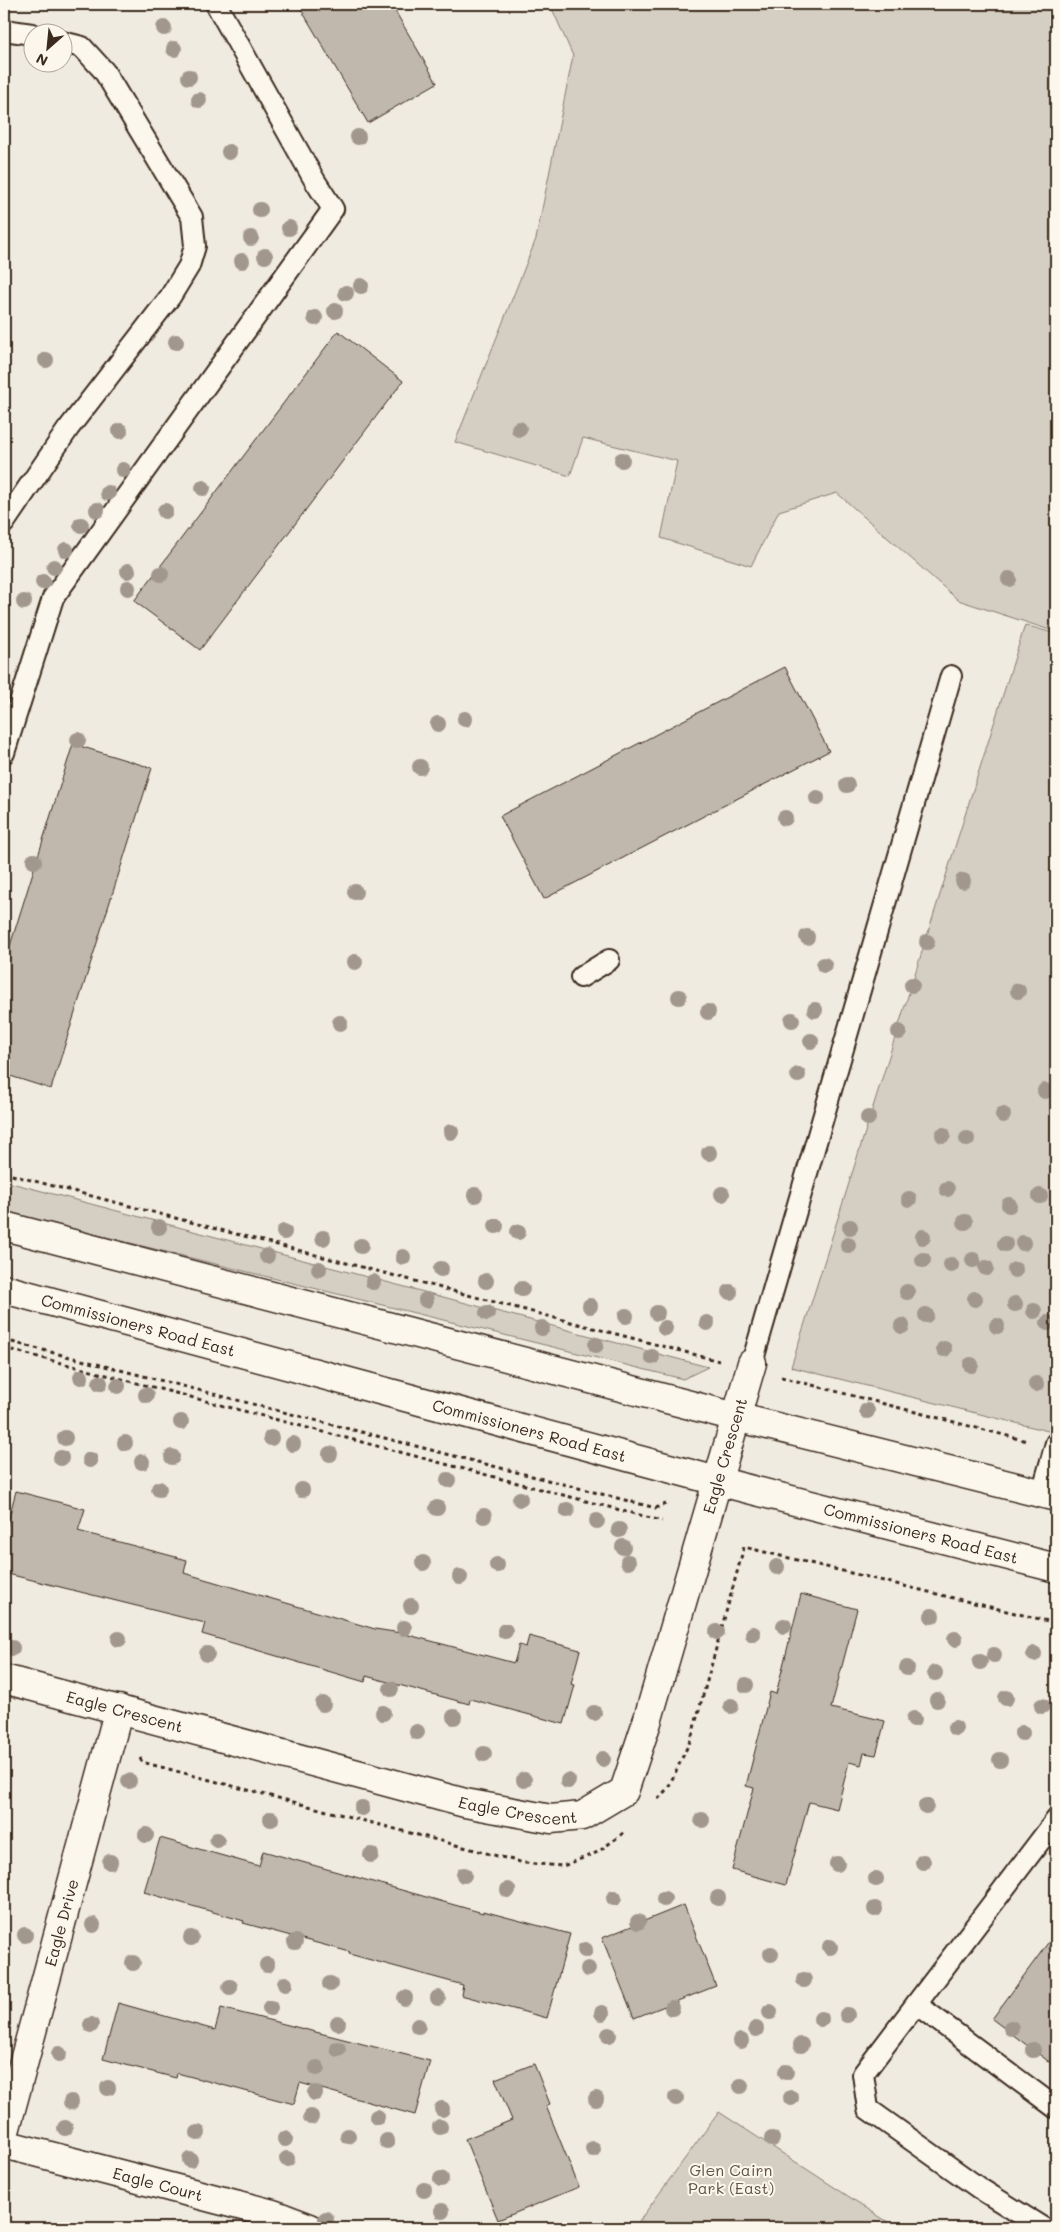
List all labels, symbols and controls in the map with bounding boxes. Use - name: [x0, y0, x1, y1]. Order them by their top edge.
- north arrow: [22, 22, 72, 72]
- text: N: [33, 49, 51, 71]
- street label: Commissioners Road East: [39, 1289, 238, 1361]
- street label: Commissioners Road East: [430, 1394, 629, 1466]
- street label: Eagle Crescent: [697, 1395, 751, 1516]
- street label: Commissioners Road East: [822, 1498, 1021, 1568]
- street label: Eagle Crescent: [64, 1685, 185, 1737]
- street label: Eagle Crescent: [456, 1791, 578, 1829]
- street label: Eagle Drive: [39, 1876, 83, 1969]
- park label: Glen Cairn Park (East): [688, 2159, 774, 2198]
- street label: Eagle Court: [111, 2162, 205, 2205]

